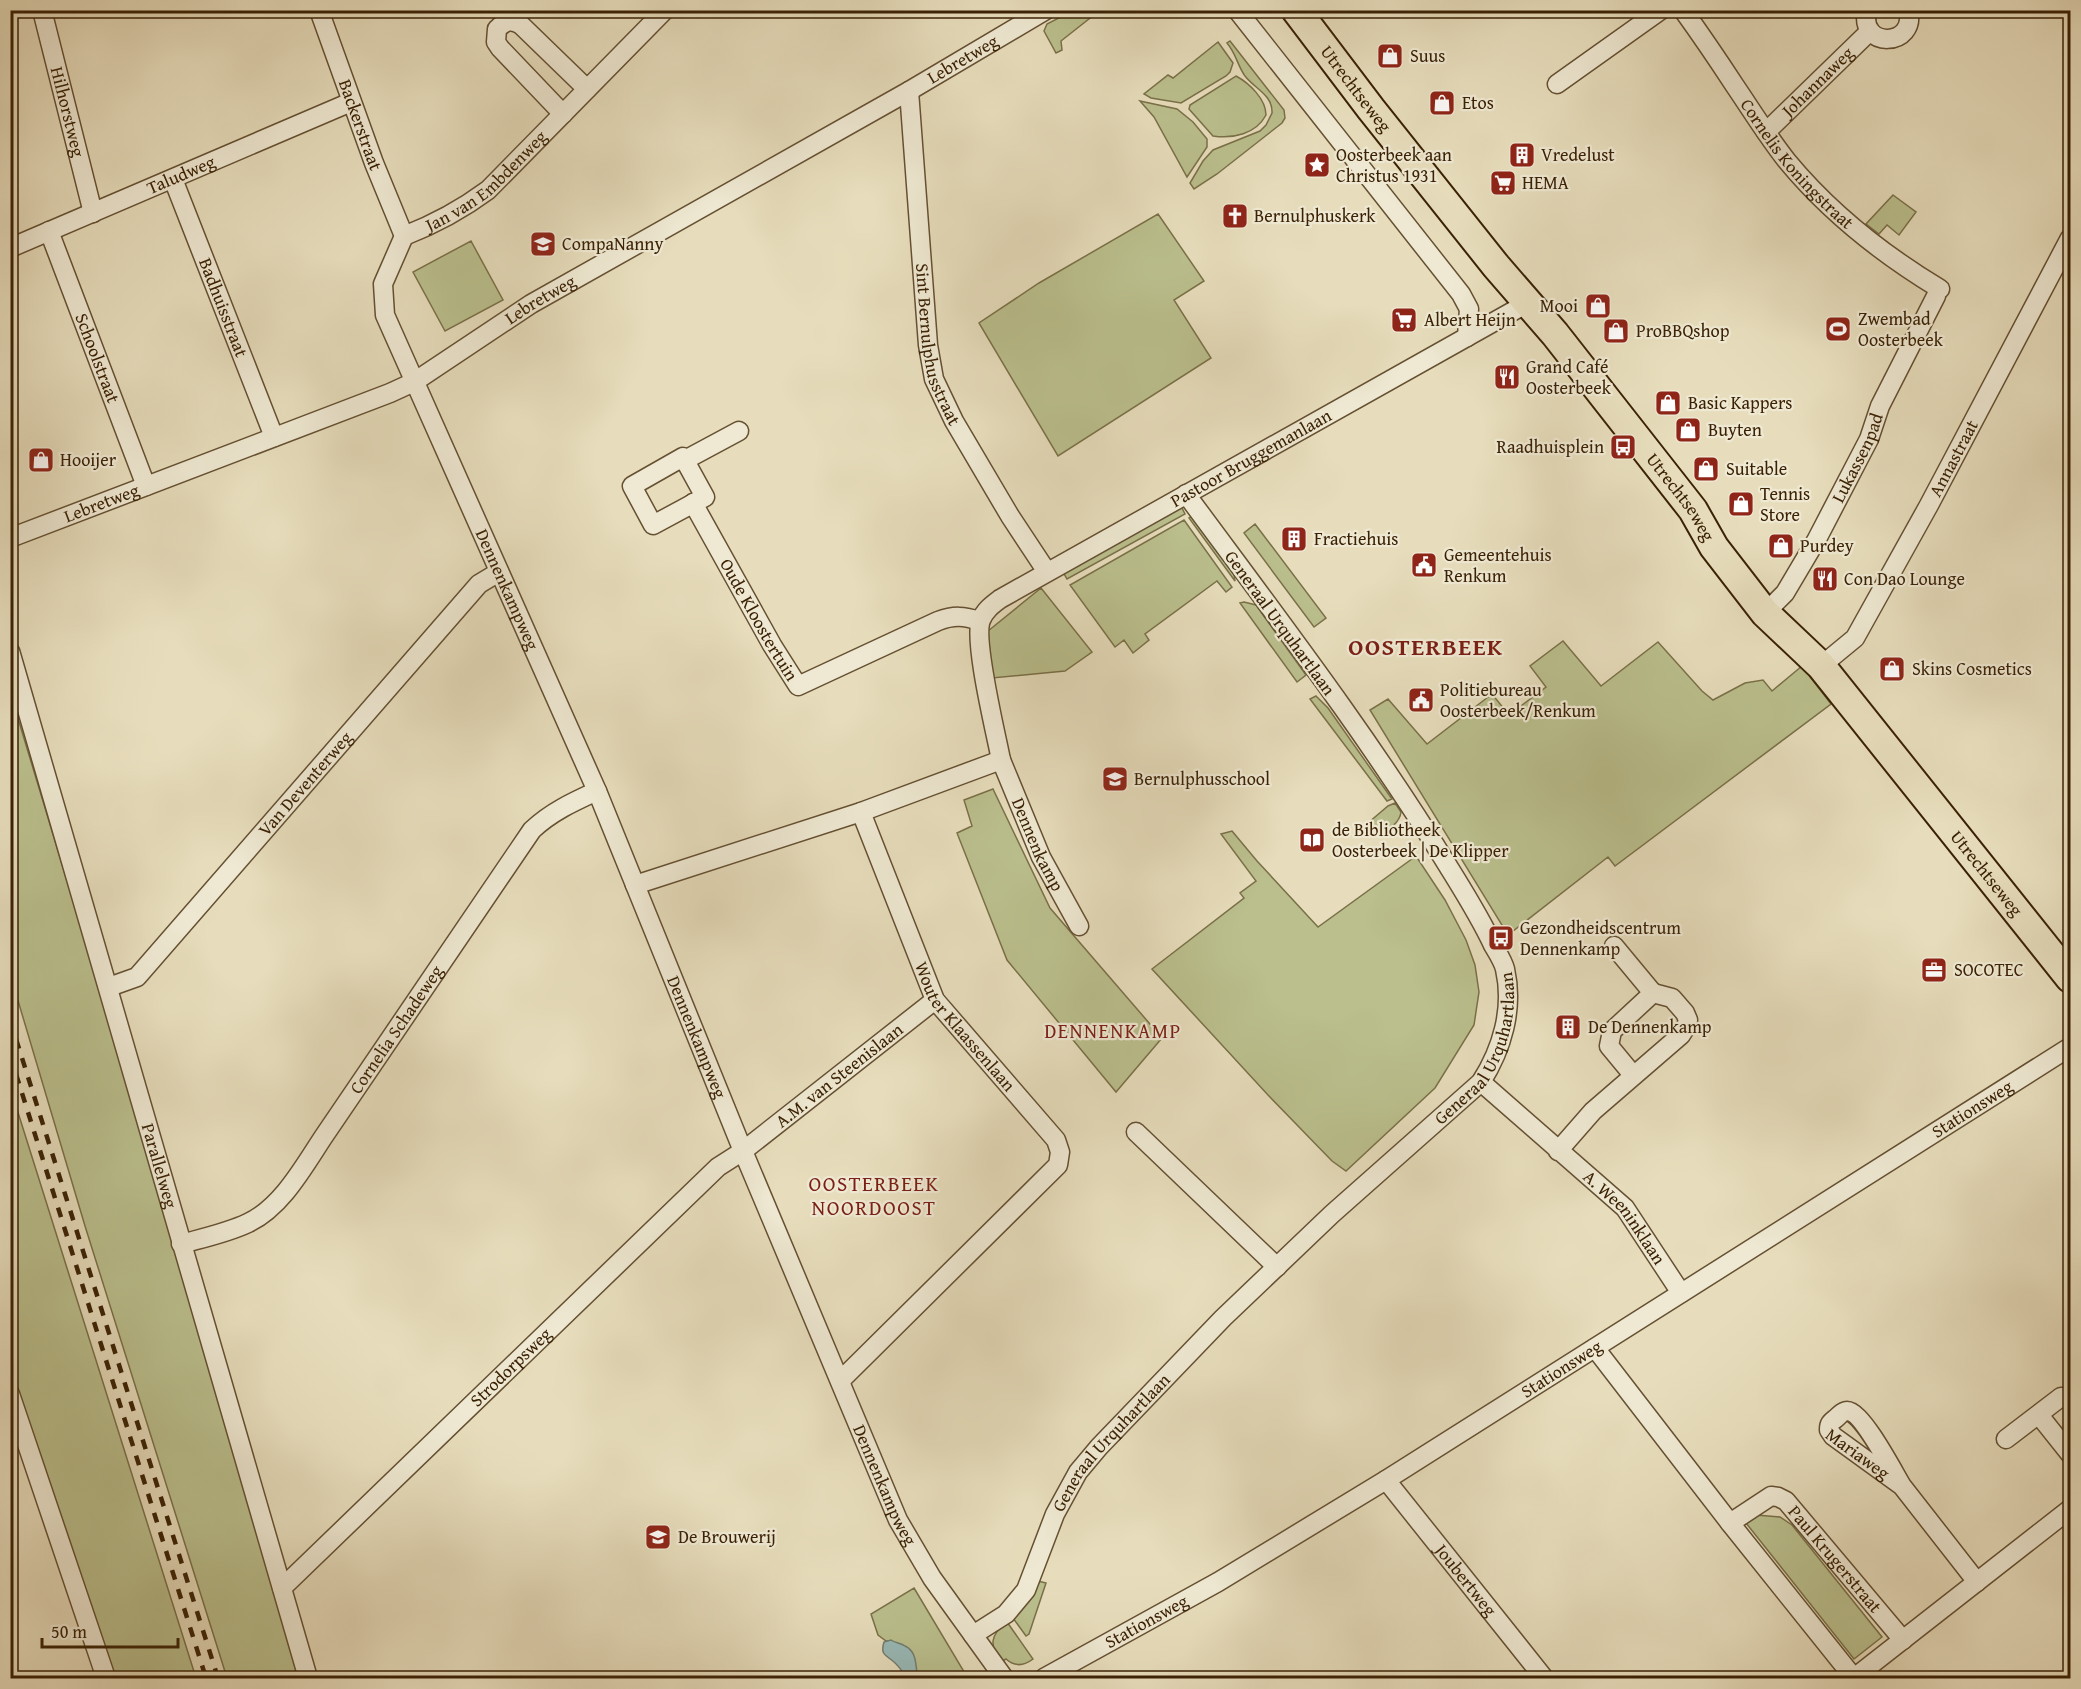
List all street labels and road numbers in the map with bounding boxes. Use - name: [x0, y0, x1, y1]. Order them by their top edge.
- street label: Lebretweg: [922, 27, 1003, 90]
- street label: Utrechtseweg: [1314, 39, 1398, 138]
- street label: Johannaweg: [1774, 40, 1860, 125]
- street label: Hilhorstweg: [44, 64, 92, 160]
- street label: Backerstraat: [332, 75, 390, 175]
- street label: Cornelis Koningstraat: [1734, 93, 1860, 236]
- street label: Jan van Embdenweg: [419, 124, 553, 239]
- street label: Taludweg: [142, 148, 219, 201]
- street label: Badhuisstraat: [192, 254, 256, 362]
- street label: Sint Bernulphusstraat: [909, 262, 968, 431]
- street label: Lebretweg: [499, 268, 580, 331]
- street label: Schoolstraat: [68, 309, 127, 407]
- street label: Pastoor Bruggemanlaan: [1165, 402, 1336, 514]
- street label: Lukassenpad: [1824, 409, 1890, 507]
- street label: Annastraat: [1922, 414, 1985, 501]
- street label: Utrechtseweg: [1640, 447, 1722, 546]
- street label: Lebretweg: [60, 476, 143, 529]
- street label: Dennenkampweg: [469, 524, 547, 654]
- street label: Generaal Urquhartlaan: [1218, 545, 1342, 701]
- street label: Oude Kloostertuin: [713, 553, 805, 686]
- street label: Van Deventerweg: [251, 725, 358, 842]
- street label: Dennenkamp: [1005, 793, 1071, 896]
- street label: Utrechtseweg: [1944, 824, 2030, 922]
- street label: Wouter Klaassenlaan: [908, 957, 1022, 1097]
- street label: Cornelia Schadeweg: [342, 959, 449, 1099]
- street label: Dennenkampweg: [660, 971, 734, 1102]
- street label: Generaal Urquhartlaan: [1428, 971, 1521, 1131]
- street label: A.M. van Steenislaan: [769, 1016, 909, 1134]
- street label: Stationsweg: [1926, 1073, 2018, 1144]
- street label: Parallelweg: [135, 1120, 185, 1211]
- street label: A. Weeninklaan: [1577, 1163, 1673, 1270]
- street label: Strodorpsweg: [463, 1321, 557, 1413]
- street label: Stationsweg: [1515, 1333, 1607, 1404]
- street label: Generaal Urquhartlaan: [1045, 1367, 1176, 1516]
- street label: Dennenkampweg: [846, 1420, 924, 1551]
- street label: Mariaweg: [1820, 1421, 1896, 1486]
- street label: Paul Krugerstraat: [1782, 1499, 1889, 1619]
- street label: Joubertweg: [1428, 1536, 1504, 1622]
- street label: Stationsweg: [1100, 1587, 1193, 1655]

